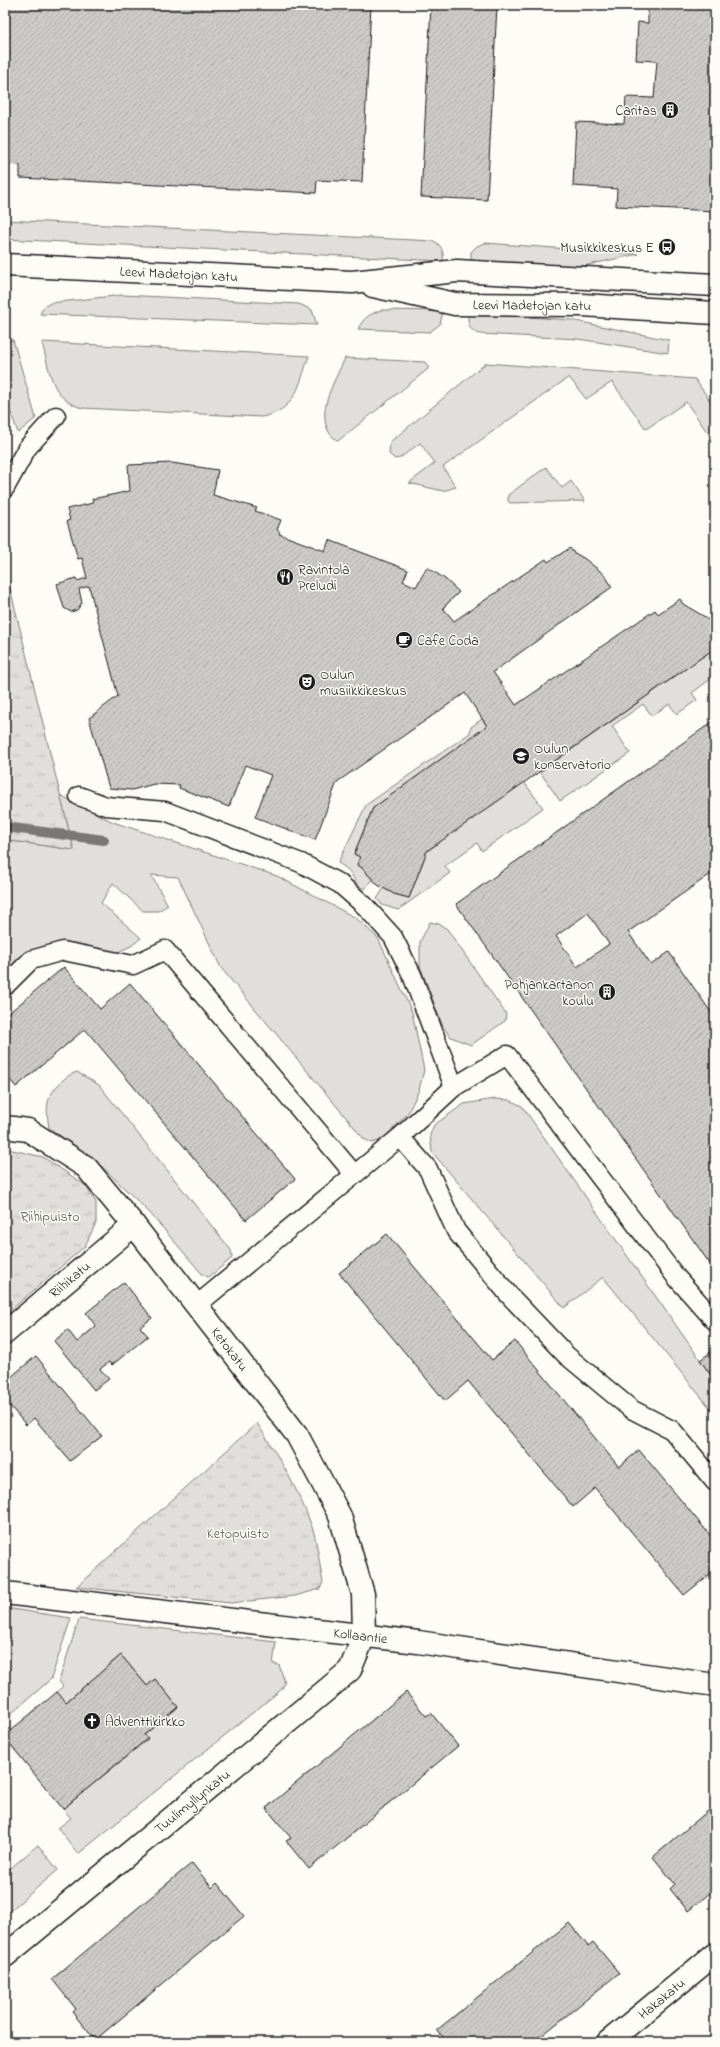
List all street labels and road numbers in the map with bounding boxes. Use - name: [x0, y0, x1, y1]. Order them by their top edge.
- street label: Leevi Madetojan katu: [119, 262, 238, 288]
- street label: Leevi Madetojan katu: [473, 295, 592, 318]
- street label: Riihikatu: [45, 1257, 96, 1304]
- street label: Ketokatu: [205, 1323, 253, 1376]
- street label: Kollaantie: [332, 1623, 389, 1650]
- street label: Tuulimyllynkatu: [150, 1765, 236, 1840]
- street label: Hakakatu: [634, 1973, 690, 2025]

